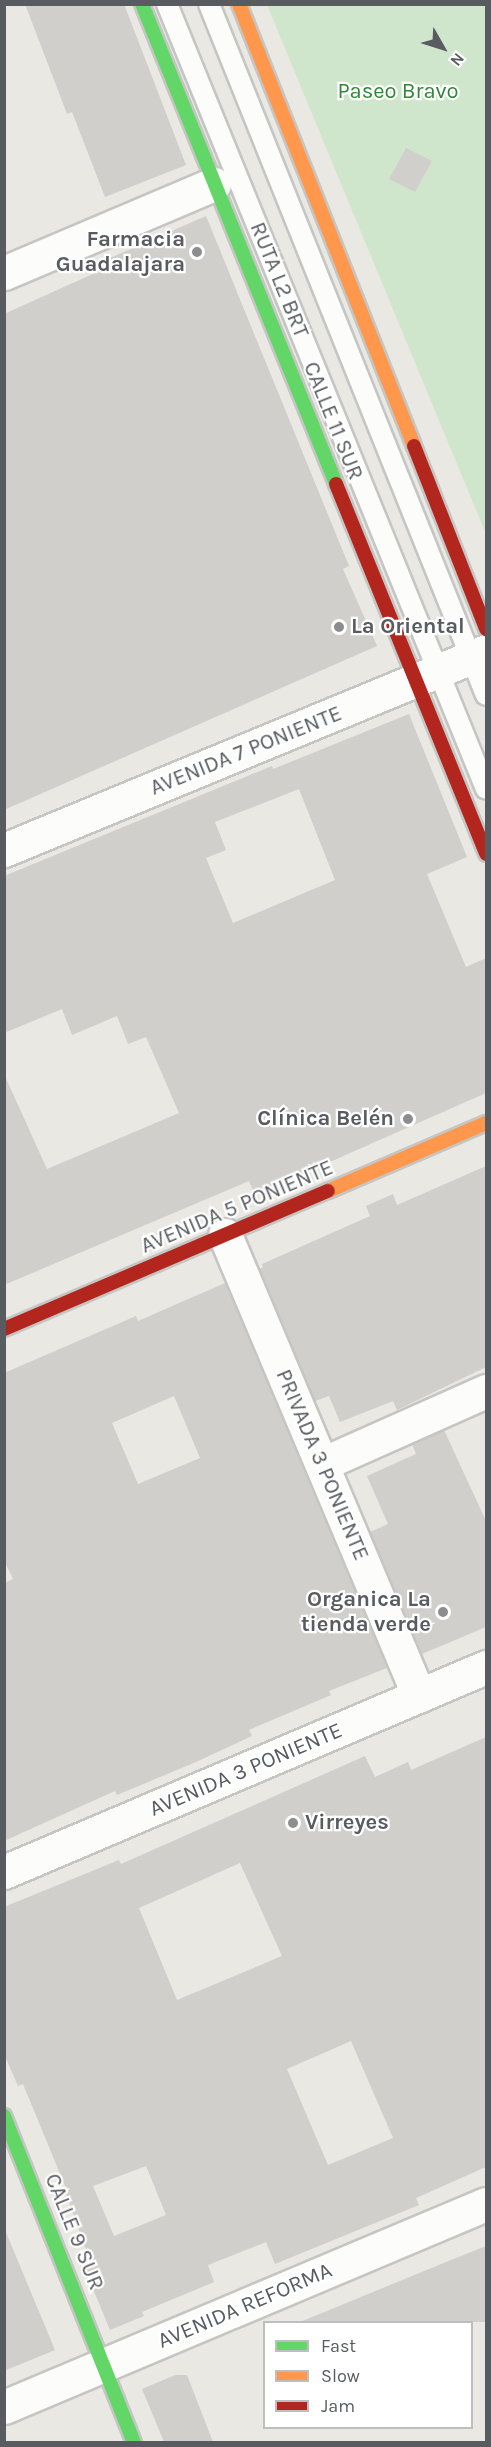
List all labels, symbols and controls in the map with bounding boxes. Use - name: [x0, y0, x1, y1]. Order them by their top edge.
- north arrow: [413, 18, 473, 78]
- text: N: [446, 49, 468, 70]
- park label: Paseo Bravo: [337, 79, 459, 105]
- street label: RUTA L2 BRT: [244, 218, 314, 342]
- place label: Farmacia Guadalajara: [56, 226, 185, 278]
- marker: Farmacia Guadalajara: [190, 245, 204, 259]
- street label: CALLE 11 SUR: [297, 358, 369, 484]
- place label: La Oriental: [351, 614, 465, 640]
- marker: La Oriental: [332, 620, 346, 634]
- street label: AVENIDA 7 PONIENTE: [146, 700, 346, 802]
- place label: Clínica Belén: [257, 1106, 394, 1132]
- marker: Clínica Belén: [399, 1110, 417, 1128]
- street label: AVENIDA 5 PONIENTE: [137, 1155, 337, 1259]
- street label: PRIVADA 3 PONIENTE: [270, 1365, 374, 1565]
- place label: Organica La tienda verde: [301, 1586, 431, 1638]
- marker: Organica La tienda verde: [436, 1605, 450, 1619]
- street label: AVENIDA 3 PONIENTE: [146, 1717, 346, 1823]
- place label: Virreyes: [305, 1810, 389, 1836]
- marker: Virreyes: [286, 1816, 300, 1830]
- street label: CALLE 9 SUR: [39, 2170, 109, 2294]
- street label: AVENIDA REFORMA: [154, 2257, 336, 2355]
- legend: [263, 2321, 473, 2429]
- text: Fast: [321, 2335, 356, 2357]
- text: Slow: [321, 2365, 360, 2387]
- text: Jam: [321, 2395, 355, 2417]

